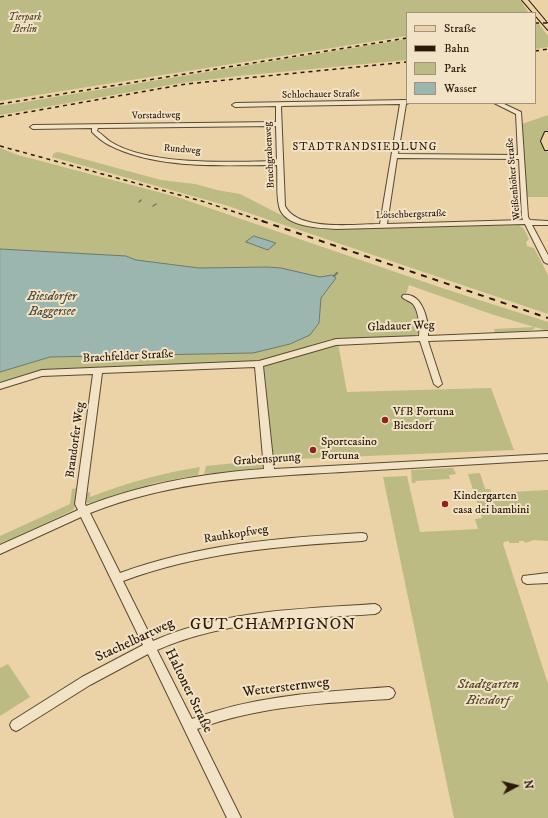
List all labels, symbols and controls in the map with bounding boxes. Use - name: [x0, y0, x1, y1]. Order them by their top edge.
- park label: Tierpark Berlin: [9, 12, 41, 36]
- legend: [406, 12, 536, 104]
- text: Straße: [444, 21, 476, 36]
- text: Bahn: [444, 41, 469, 56]
- text: Park: [444, 61, 466, 76]
- text: Wasser: [444, 81, 477, 96]
- street label: Schlochauer Straße: [282, 88, 360, 102]
- street label: Vorstadtweg: [132, 110, 180, 122]
- street label: Bruchgrabenweg: [262, 121, 278, 189]
- street label: Weißenhöher Straße: [504, 137, 524, 221]
- district label: STADTRANDSIEDLUNG: [293, 141, 437, 155]
- street label: Rundweg: [163, 142, 201, 158]
- street label: Lötschbergstraße: [376, 208, 446, 222]
- water label: Biesdorfer Baggersee: [27, 289, 77, 320]
- street label: Gladauer Weg: [367, 319, 435, 335]
- street label: Brachfelder Straße: [82, 347, 174, 367]
- street label: Brandorfer Weg: [64, 401, 88, 479]
- place label: VfB Fortuna Biesdorf: [393, 406, 454, 434]
- marker: VfB Fortuna Biesdorf: [380, 415, 390, 425]
- place label: Sportcasino Fortuna: [321, 436, 377, 464]
- marker: Sportcasino Fortuna: [308, 445, 318, 455]
- street label: Grabensprung: [233, 450, 301, 470]
- place label: Kindergarten casa dei bambini: [453, 490, 529, 518]
- marker: Kindergarten casa dei bambini: [440, 499, 450, 509]
- street label: Rauhkopfweg: [203, 523, 269, 547]
- street label: Stachelbartweg: [93, 615, 177, 667]
- district label: GUT CHAMPIGNON: [190, 616, 356, 636]
- street label: Haltoner Straße: [160, 646, 216, 736]
- street label: Wettersternweg: [242, 674, 330, 702]
- park label: Stadtgarten Biesdorf: [457, 677, 519, 710]
- north arrow: [496, 766, 536, 806]
- text: N: [520, 779, 535, 790]

